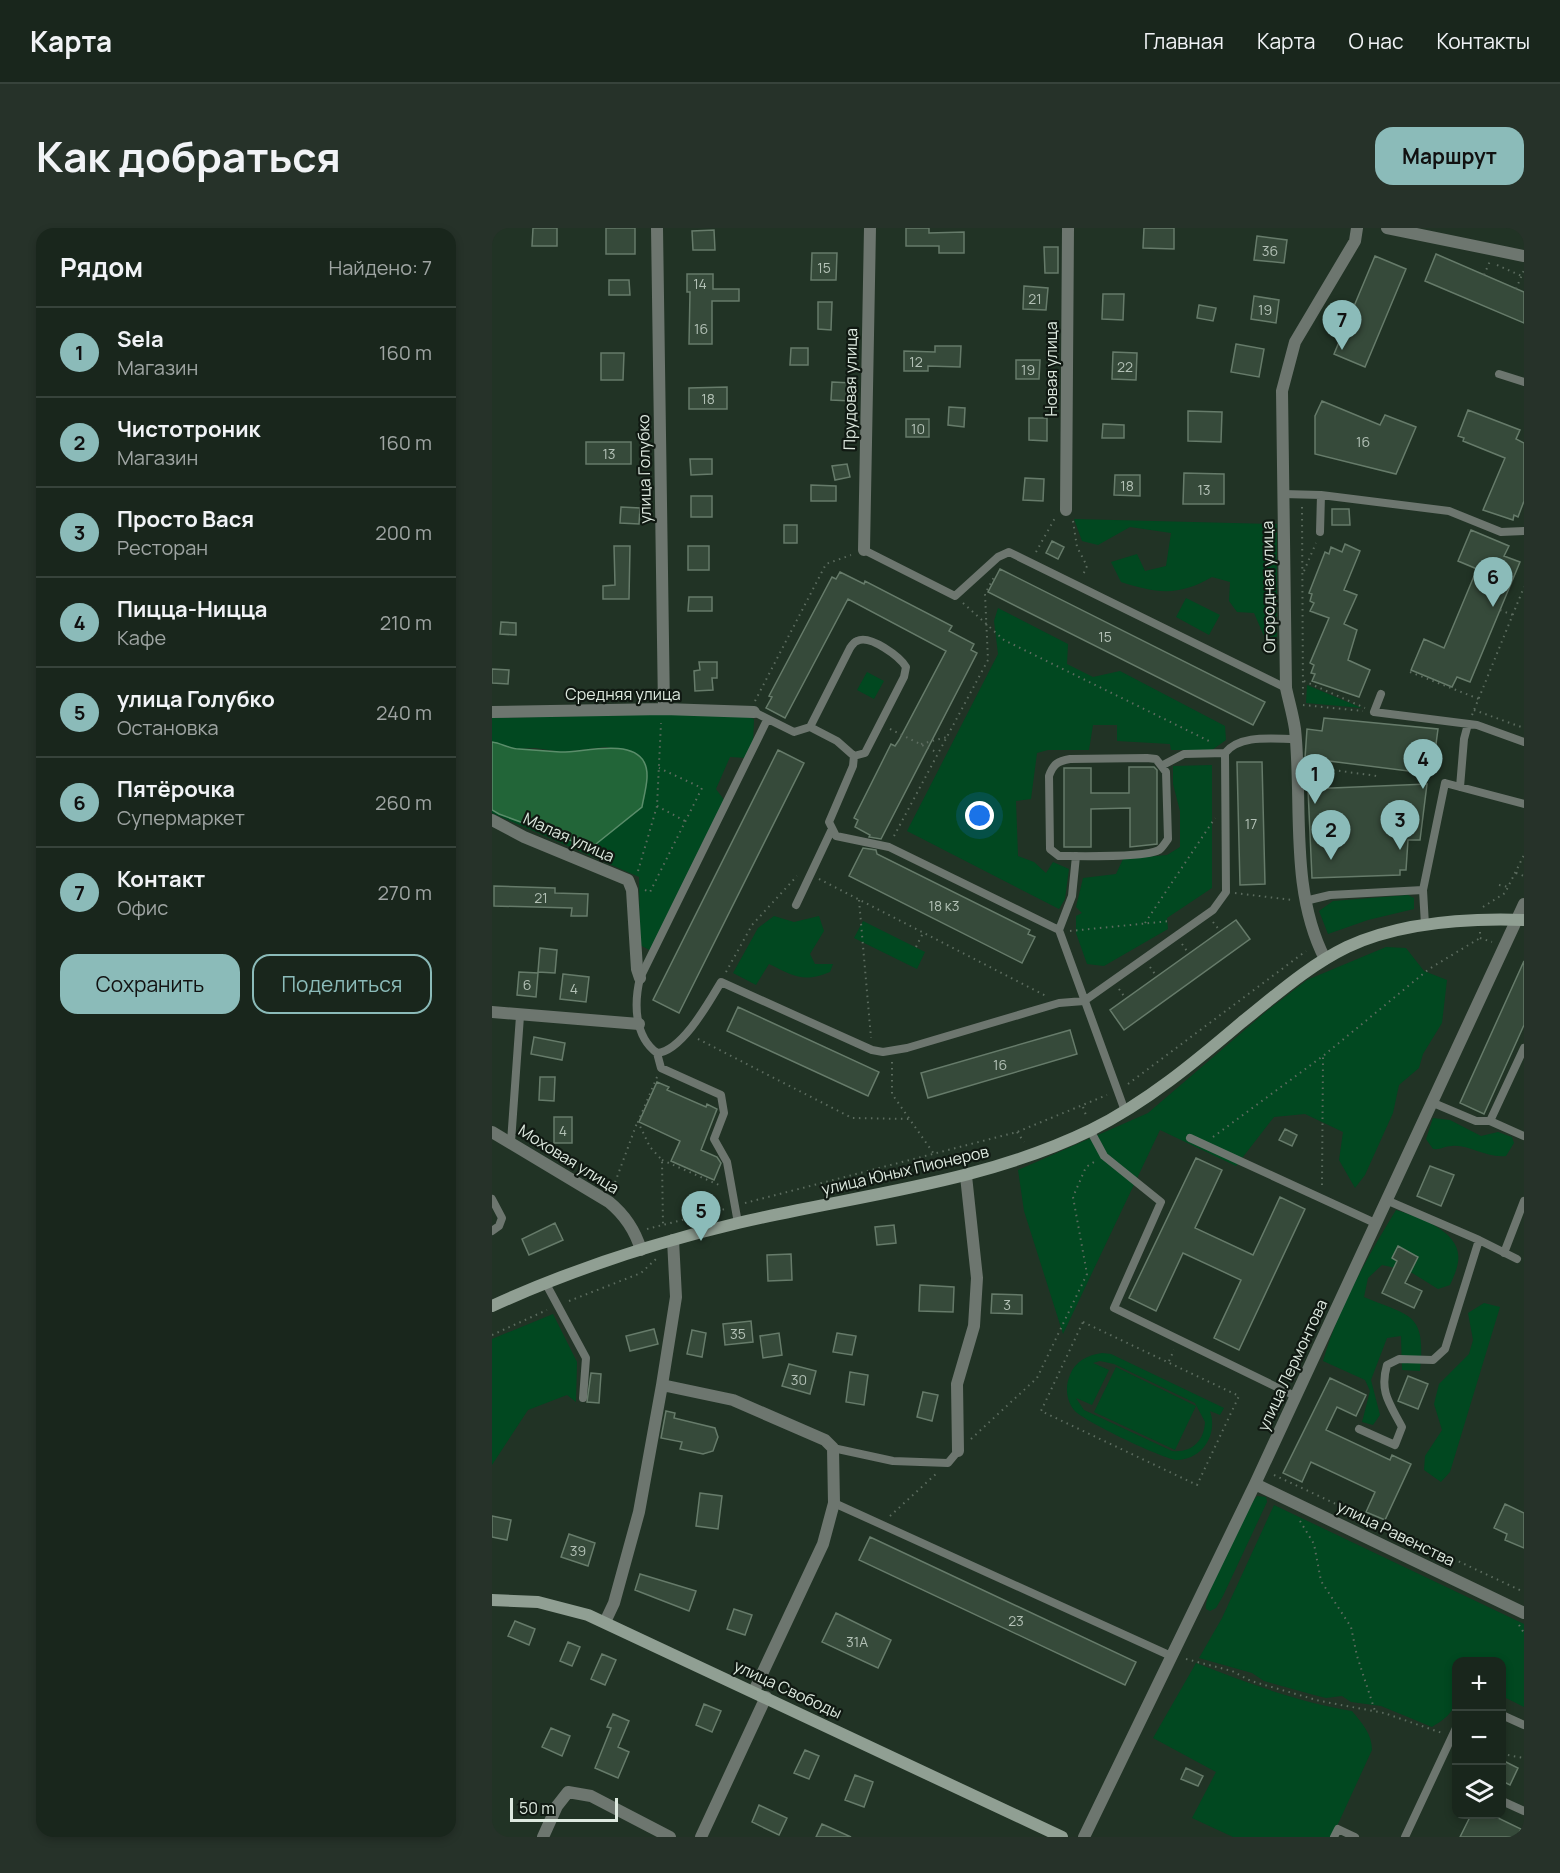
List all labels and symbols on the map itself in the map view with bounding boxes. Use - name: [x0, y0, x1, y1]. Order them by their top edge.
- house number: 36: [1262, 241, 1278, 260]
- house number: 15: [817, 258, 831, 277]
- house number: 14: [693, 274, 707, 293]
- house number: 21: [1028, 289, 1042, 308]
- house number: 19: [1258, 300, 1272, 319]
- pin: 7: [1322, 300, 1362, 350]
- house number: 16: [694, 319, 708, 338]
- street label: Новая улица: [1040, 321, 1062, 417]
- street label: Прудовая улица: [838, 328, 862, 450]
- house number: 12: [909, 352, 923, 371]
- house number: 22: [1117, 357, 1133, 376]
- house number: 19: [1021, 360, 1035, 379]
- house number: 18: [701, 389, 715, 408]
- street label: улица Голубко: [632, 414, 656, 524]
- house number: 10: [911, 419, 925, 438]
- house number: 16: [1356, 432, 1370, 451]
- house number: 13: [602, 444, 616, 463]
- house number: 18: [1120, 476, 1134, 495]
- house number: 13: [1197, 480, 1211, 499]
- street label: Огородная улица: [1256, 521, 1280, 653]
- pin: 6: [1474, 558, 1512, 607]
- house number: 15: [1098, 627, 1112, 646]
- street label: Средняя улица: [565, 683, 681, 705]
- pin: 4: [1404, 740, 1442, 789]
- pin: 1: [1296, 754, 1334, 804]
- pin: 3: [1380, 800, 1420, 850]
- your location: [965, 801, 994, 830]
- street label: Малая улица: [520, 807, 618, 867]
- pin: 2: [1312, 810, 1350, 860]
- house number: 17: [1245, 814, 1257, 833]
- house number: 21: [534, 888, 548, 907]
- house number: 18 к3: [928, 896, 960, 915]
- house number: 6: [523, 975, 531, 994]
- house number: 4: [570, 979, 578, 998]
- house number: 16: [993, 1055, 1007, 1074]
- street label: Моховая улица: [514, 1119, 624, 1199]
- house number: 4: [559, 1121, 567, 1140]
- street label: улица Юных Пионеров: [819, 1140, 991, 1200]
- pin: 5: [682, 1192, 720, 1241]
- house number: 3: [1003, 1295, 1011, 1314]
- street label: улица Лермонтова: [1252, 1295, 1332, 1435]
- house number: 35: [730, 1324, 746, 1343]
- house number: 30: [791, 1370, 807, 1389]
- street label: улица Равенства: [1333, 1495, 1459, 1571]
- house number: 39: [570, 1541, 586, 1560]
- house number: 23: [1008, 1611, 1024, 1630]
- house number: 31А: [846, 1632, 868, 1651]
- street label: улица Свободы: [730, 1654, 846, 1724]
- scale bar: [510, 1795, 618, 1822]

